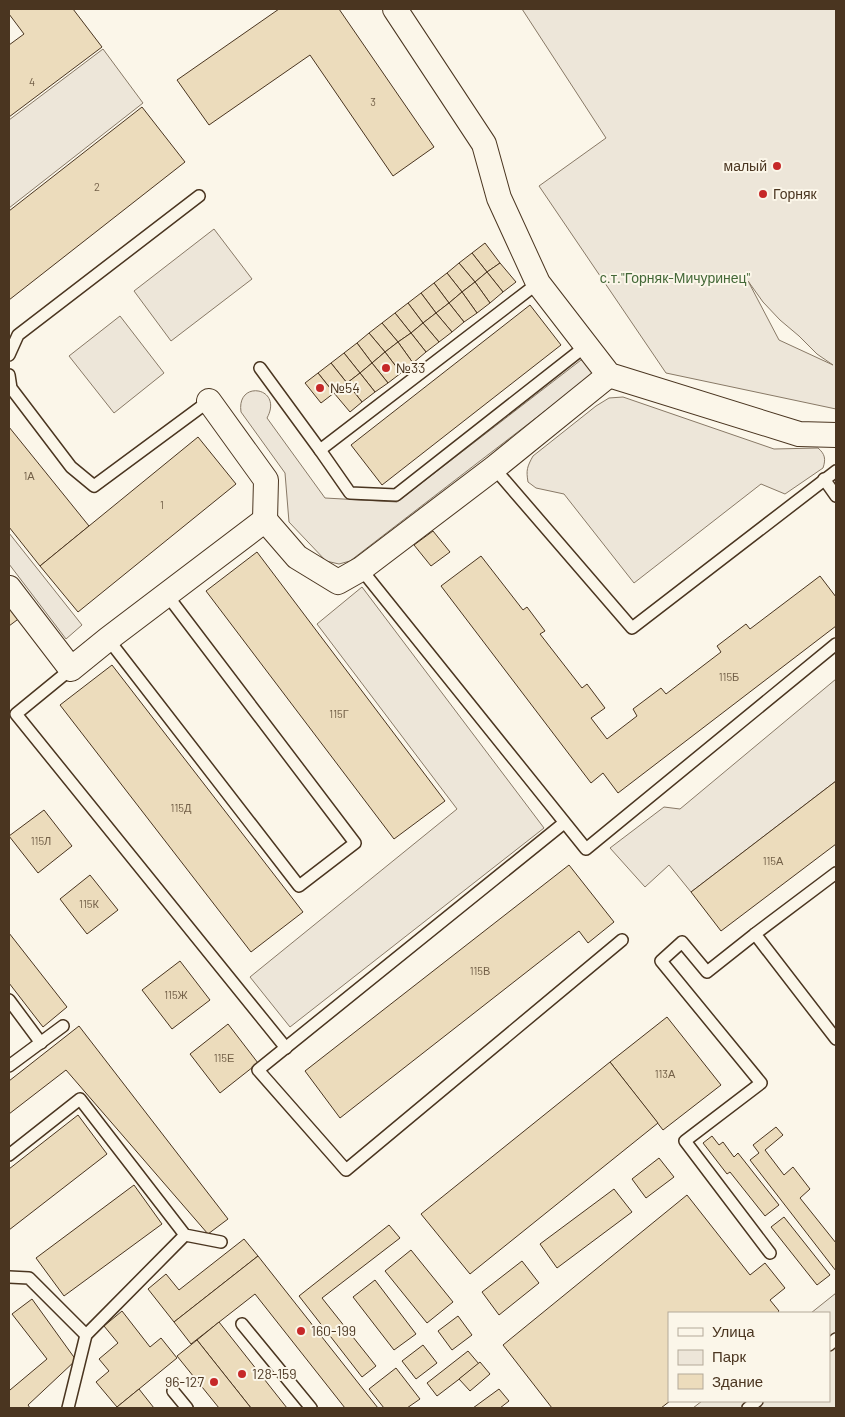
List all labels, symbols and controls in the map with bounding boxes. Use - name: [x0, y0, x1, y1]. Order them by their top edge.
- house number: 4: [29, 75, 35, 88]
- house number: 3: [370, 95, 376, 108]
- place label: малый: [724, 157, 767, 174]
- marker: малый: [771, 160, 783, 172]
- house number: 2: [94, 180, 100, 193]
- place label: Горняк: [773, 185, 818, 202]
- marker: Горняк: [757, 188, 769, 200]
- park label: с.т."Горняк-Мичуринец": [600, 269, 751, 286]
- place label: №33: [396, 359, 425, 376]
- marker: №33: [380, 362, 392, 374]
- place label: №54: [330, 379, 360, 396]
- marker: №54: [314, 382, 326, 394]
- house number: 1А: [23, 469, 35, 482]
- house number: 1: [160, 498, 164, 511]
- house number: 115Б: [719, 670, 739, 683]
- house number: 115Г: [329, 707, 349, 720]
- house number: 115Д: [171, 801, 192, 814]
- house number: 115Л: [31, 834, 51, 847]
- house number: 115А: [763, 854, 784, 867]
- house number: 115К: [79, 897, 99, 910]
- house number: 115В: [470, 964, 490, 977]
- house number: 115Ж: [164, 988, 188, 1001]
- house number: 115Е: [214, 1051, 234, 1064]
- house number: 113А: [655, 1067, 676, 1080]
- legend: [668, 1312, 830, 1402]
- place label: 160-199: [311, 1322, 356, 1339]
- text: Улица: [712, 1322, 755, 1340]
- marker: 160-199: [295, 1325, 307, 1337]
- text: Парк: [712, 1347, 746, 1365]
- place label: 128-159: [252, 1365, 297, 1382]
- marker: 128-159: [236, 1368, 248, 1380]
- text: Здание: [712, 1372, 763, 1390]
- place label: 96-127: [165, 1373, 204, 1390]
- marker: 96-127: [208, 1376, 220, 1388]

